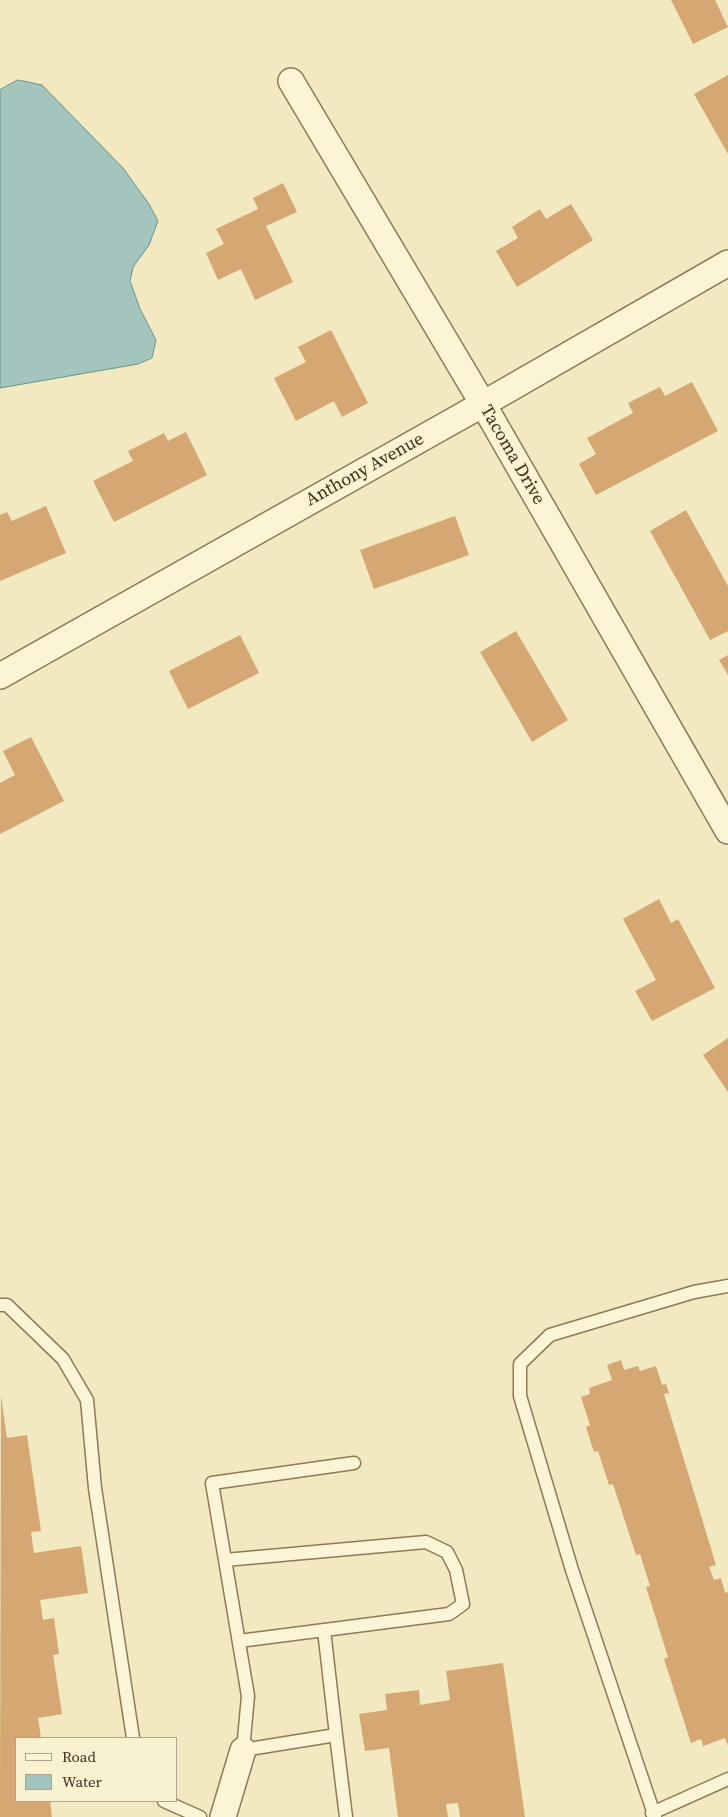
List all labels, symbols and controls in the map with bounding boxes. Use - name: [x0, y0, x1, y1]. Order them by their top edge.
- street label: Tacoma Drive: [475, 402, 549, 508]
- street label: Anthony Avenue: [302, 429, 428, 511]
- legend: [15, 1737, 178, 1802]
- text: Road: [62, 1746, 96, 1767]
- text: Water: [62, 1771, 102, 1792]

